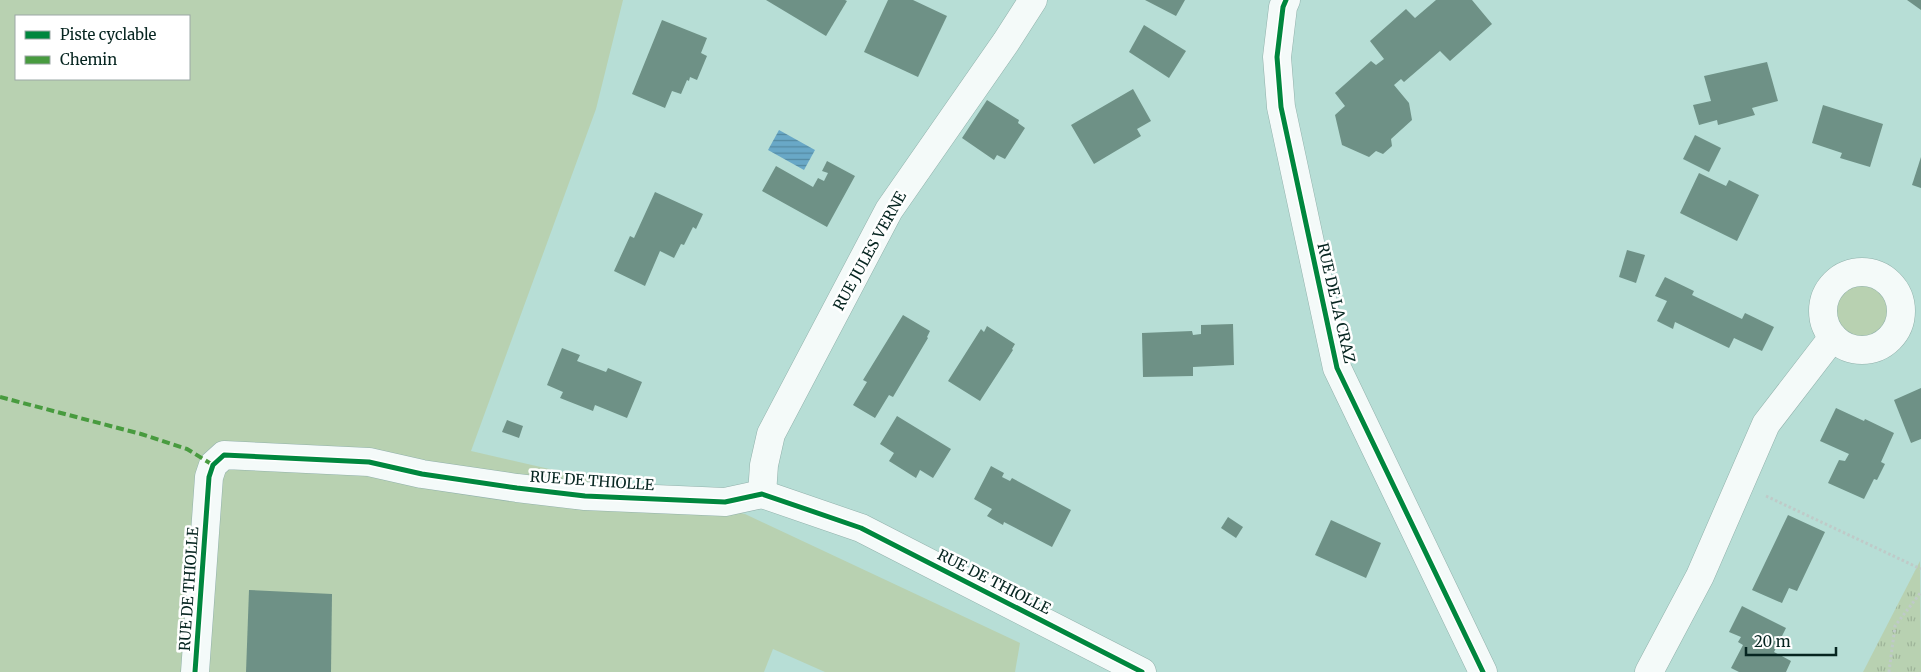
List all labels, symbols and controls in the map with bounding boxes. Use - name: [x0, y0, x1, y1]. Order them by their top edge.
- legend: [15, 15, 190, 80]
- text: Piste cyclable: [60, 25, 157, 44]
- text: Chemin: [60, 50, 117, 69]
- street label: RUE JULES VERNE: [829, 187, 910, 314]
- street label: RUE DE LA CRAZ: [1313, 241, 1360, 365]
- street label: RUE DE THIOLLE: [529, 467, 655, 494]
- street label: RUE DE THIOLLE: [175, 526, 202, 652]
- street label: RUE DE THIOLLE: [934, 545, 1054, 618]
- scale bar: [1746, 624, 1836, 656]
- text: 20 m: [1754, 632, 1791, 651]

